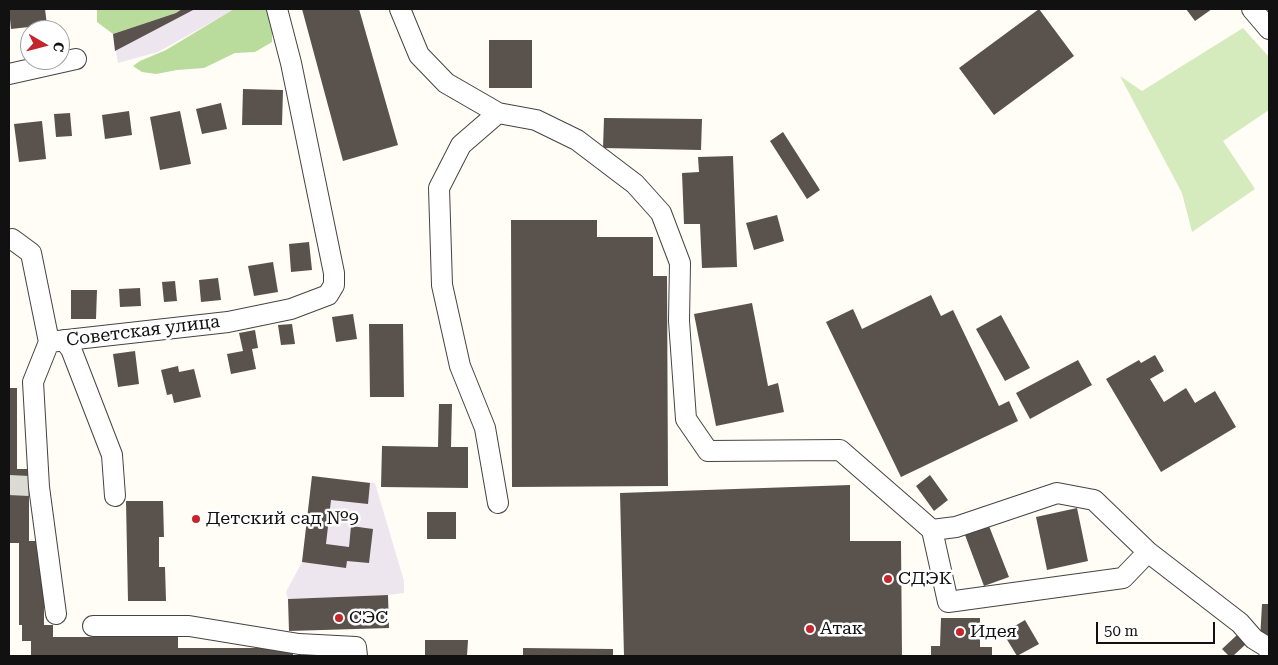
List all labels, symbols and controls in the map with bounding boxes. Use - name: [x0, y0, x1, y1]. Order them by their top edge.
- north arrow: [20, 20, 70, 70]
- text: С: [50, 41, 67, 53]
- street label: Советская улица: [65, 311, 221, 351]
- place label: Детский сад №9: [206, 508, 359, 530]
- marker: Детский сад №9: [190, 513, 202, 525]
- place label: СДЭК: [898, 568, 952, 590]
- marker: СДЭК: [882, 573, 894, 585]
- place label: СЭС: [349, 607, 388, 629]
- marker: СЭС: [333, 612, 345, 624]
- scale bar: [1098, 612, 1217, 644]
- place label: Атак: [820, 618, 863, 640]
- place label: Идея: [970, 621, 1017, 643]
- text: 50 m: [1104, 622, 1138, 640]
- marker: Атак: [804, 623, 816, 635]
- marker: Идея: [954, 626, 966, 638]

